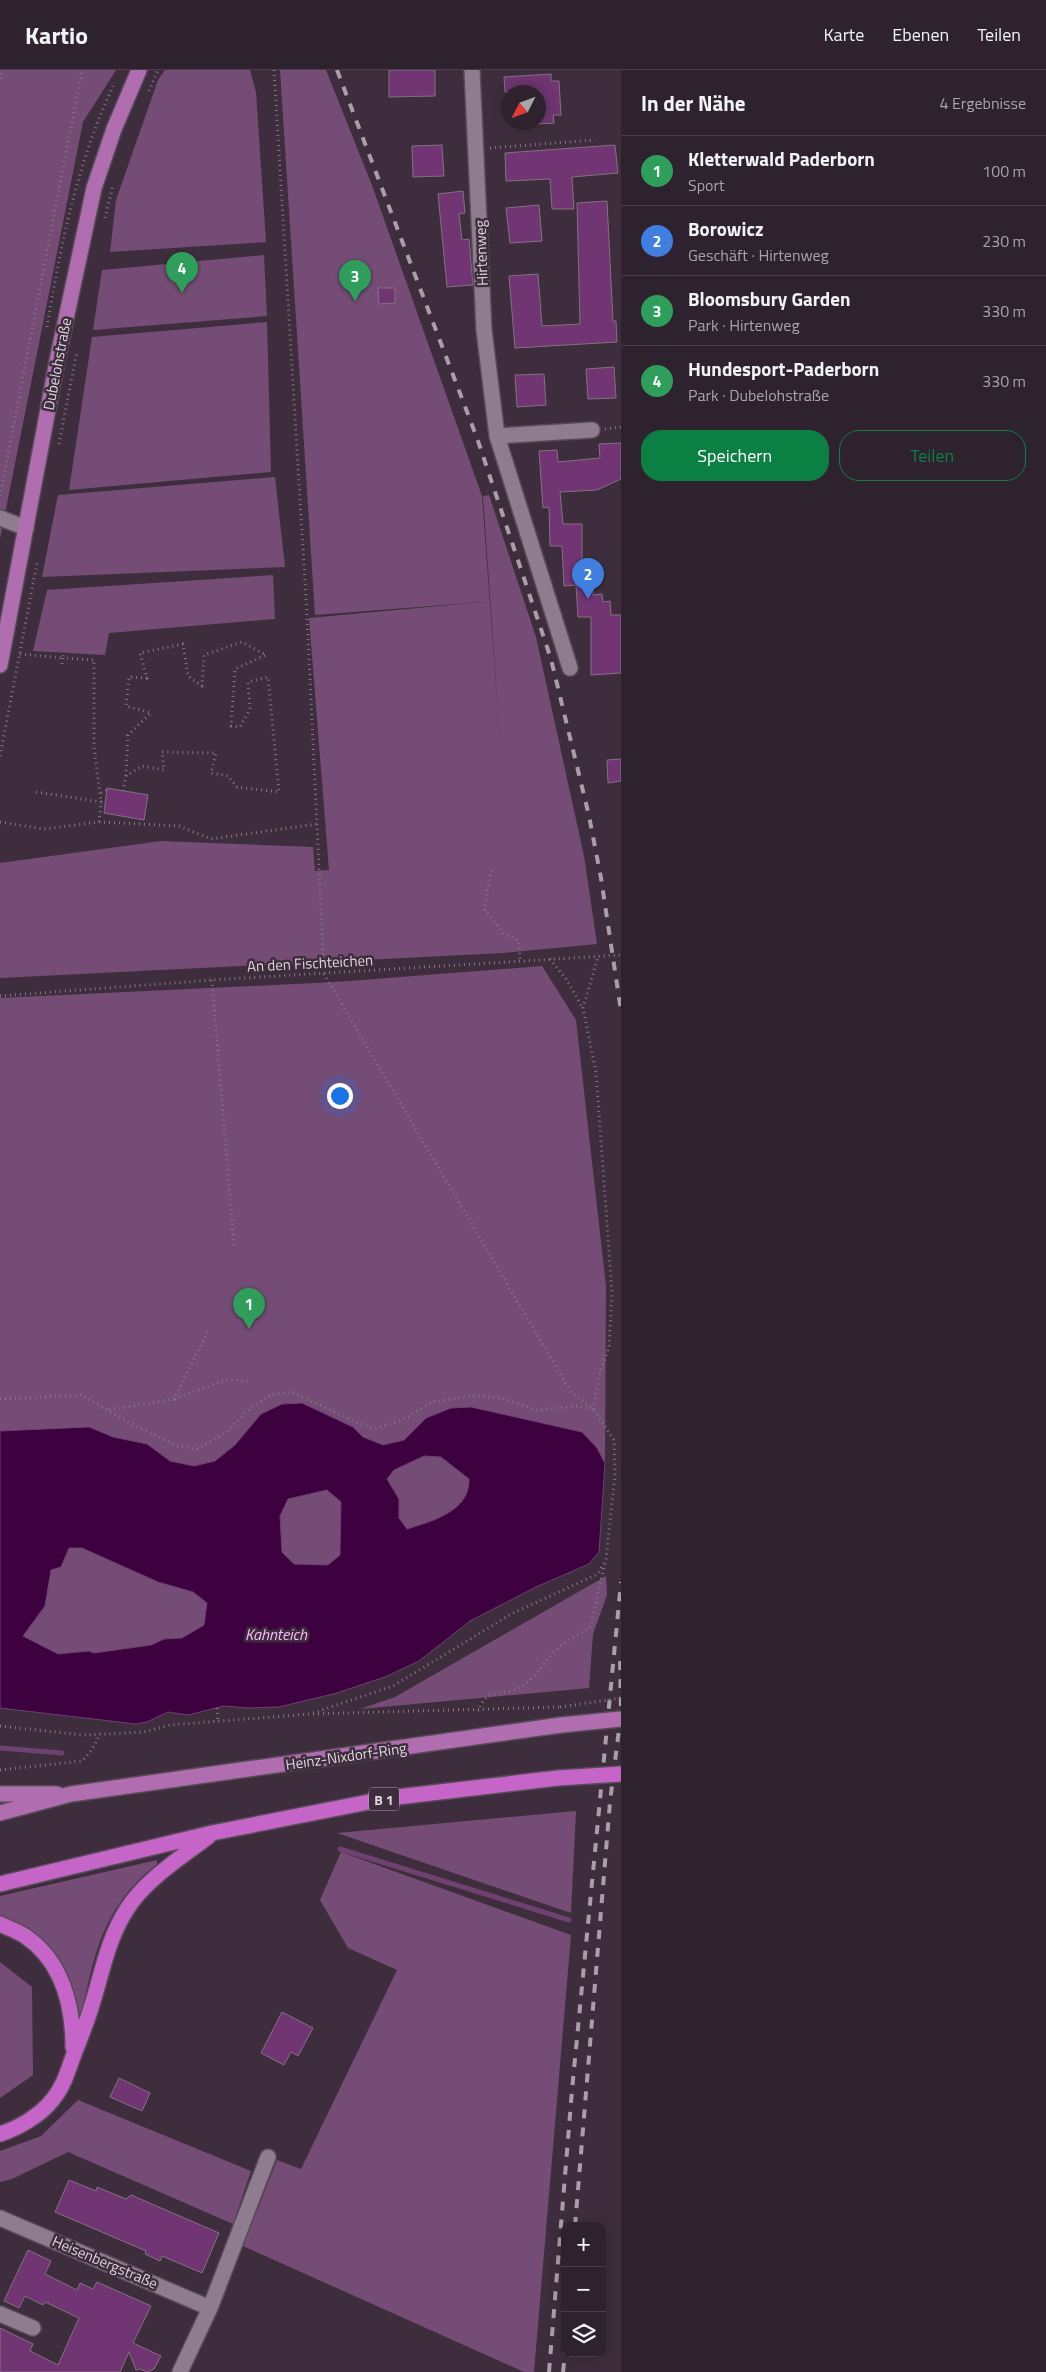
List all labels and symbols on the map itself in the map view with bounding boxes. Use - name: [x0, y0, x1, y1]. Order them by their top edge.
- north arrow: [501, 85, 546, 130]
- street label: Hirtenweg: [468, 219, 494, 286]
- pin: 4: [166, 252, 198, 293]
- pin: 3: [339, 260, 371, 301]
- street label: Dubelohstraße: [37, 316, 77, 412]
- pin: 2: [572, 558, 604, 599]
- street label: An den Fischteichen: [246, 948, 374, 978]
- your location: [327, 1083, 353, 1109]
- pin: 1: [233, 1288, 265, 1329]
- water label: Kahnteich: [245, 1622, 308, 1646]
- street label: Heinz-Nixdorf-Ring: [284, 1736, 408, 1776]
- road number: B 1: [369, 1788, 399, 1810]
- street label: Heisenbergstraße: [49, 2229, 161, 2295]

